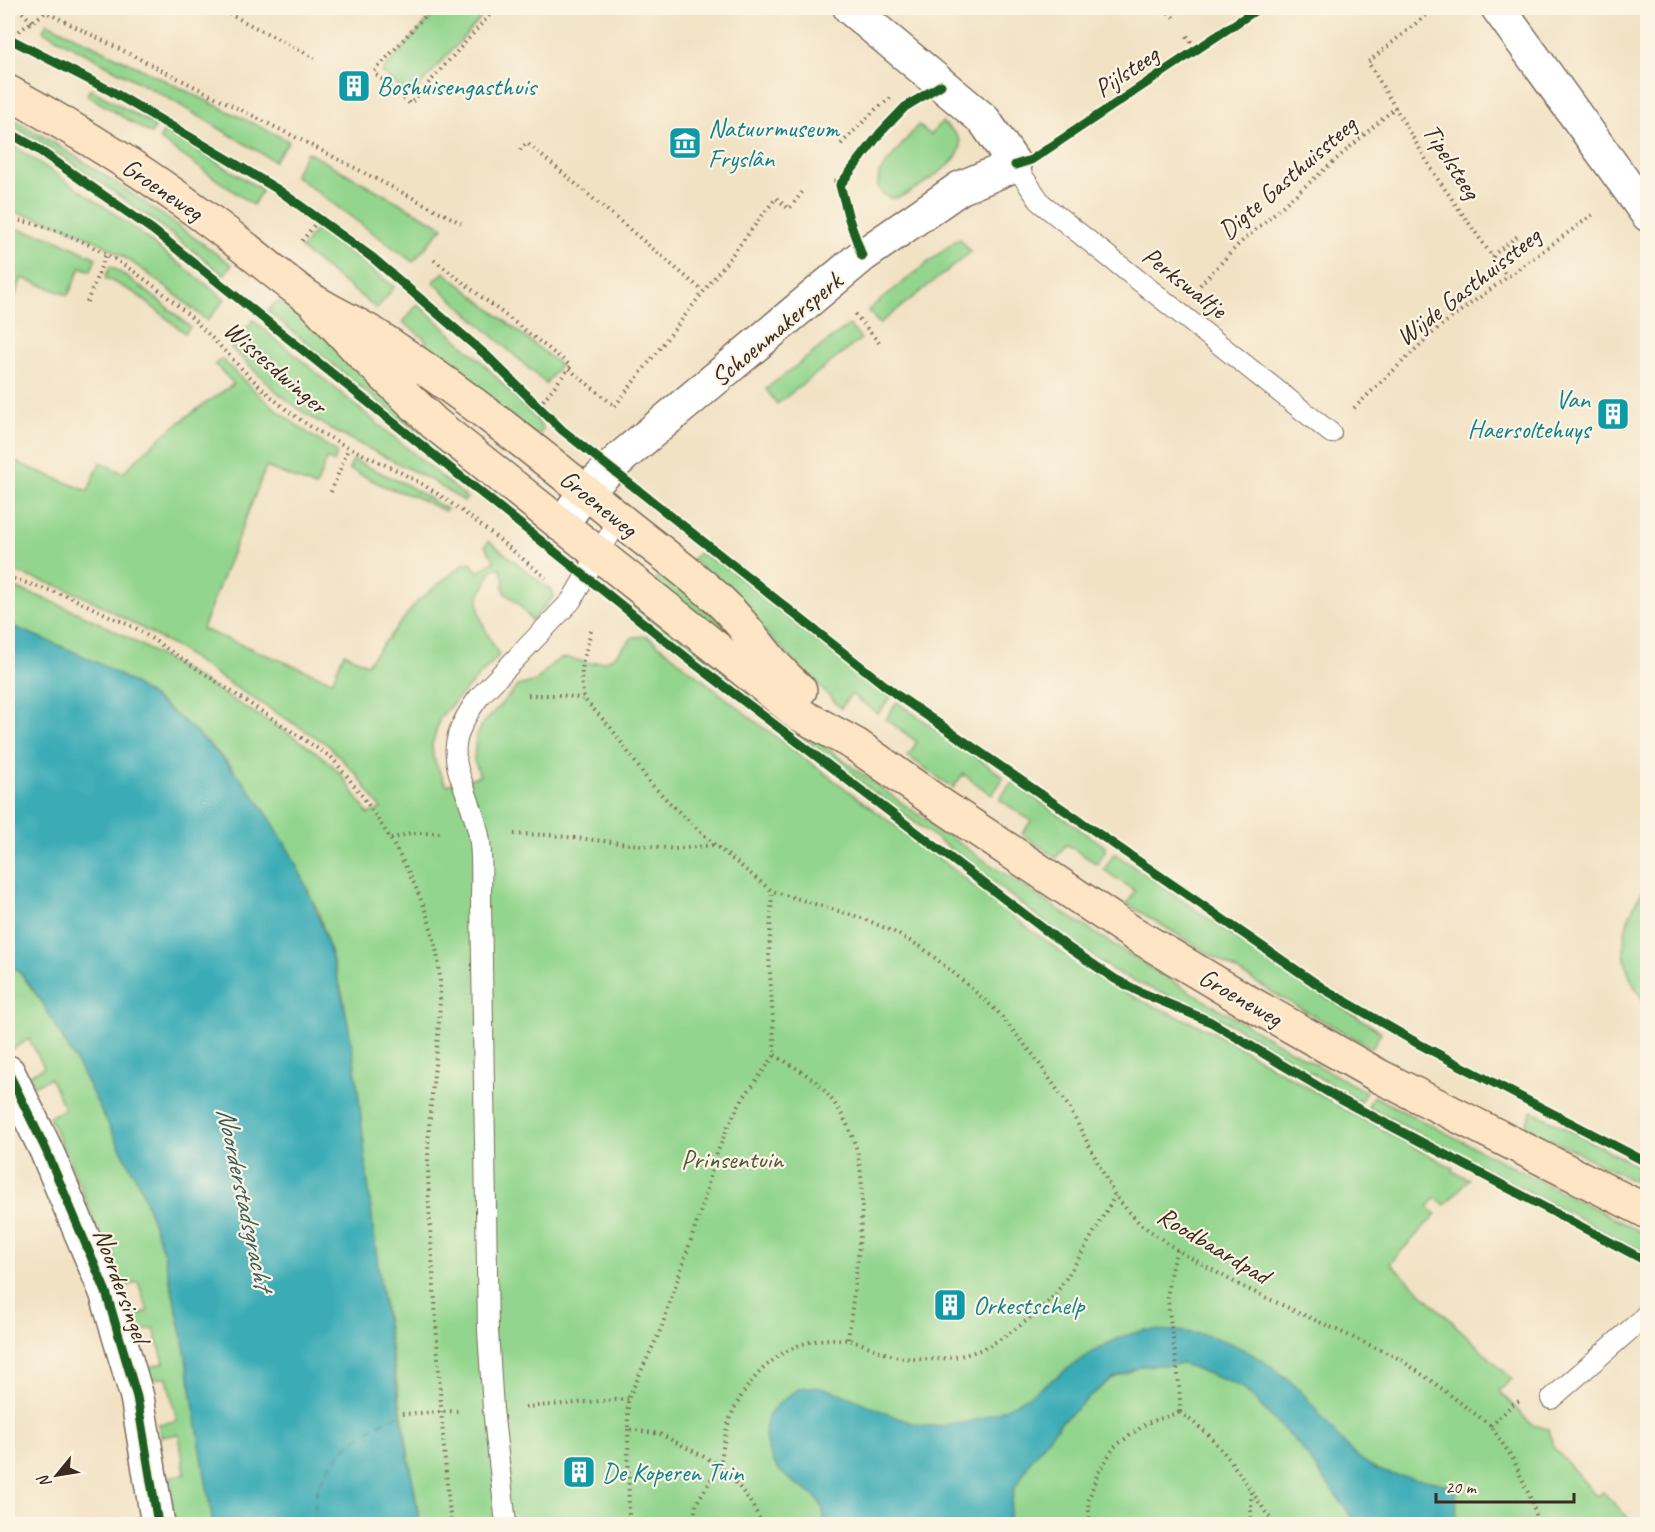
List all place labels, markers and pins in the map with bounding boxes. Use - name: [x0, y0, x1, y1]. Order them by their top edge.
- building icon: Boshuisengasthuis: [336, 68, 372, 104]
- place label: Boshuisengasthuis: [377, 70, 538, 103]
- place label: Natuurmuseum Fryslân: [708, 112, 841, 175]
- museum icon: Natuurmuseum Fryslân: [667, 125, 703, 161]
- place label: Van Haersoltehuys: [1468, 383, 1592, 446]
- building icon: Van Haersoltehuys: [1595, 396, 1631, 432]
- building icon: Orkestschelp: [932, 1287, 968, 1323]
- place label: Orkestschelp: [973, 1289, 1086, 1322]
- building icon: De Koperen Tuin: [561, 1454, 597, 1490]
- place label: De Koperen Tuin: [602, 1456, 745, 1489]

